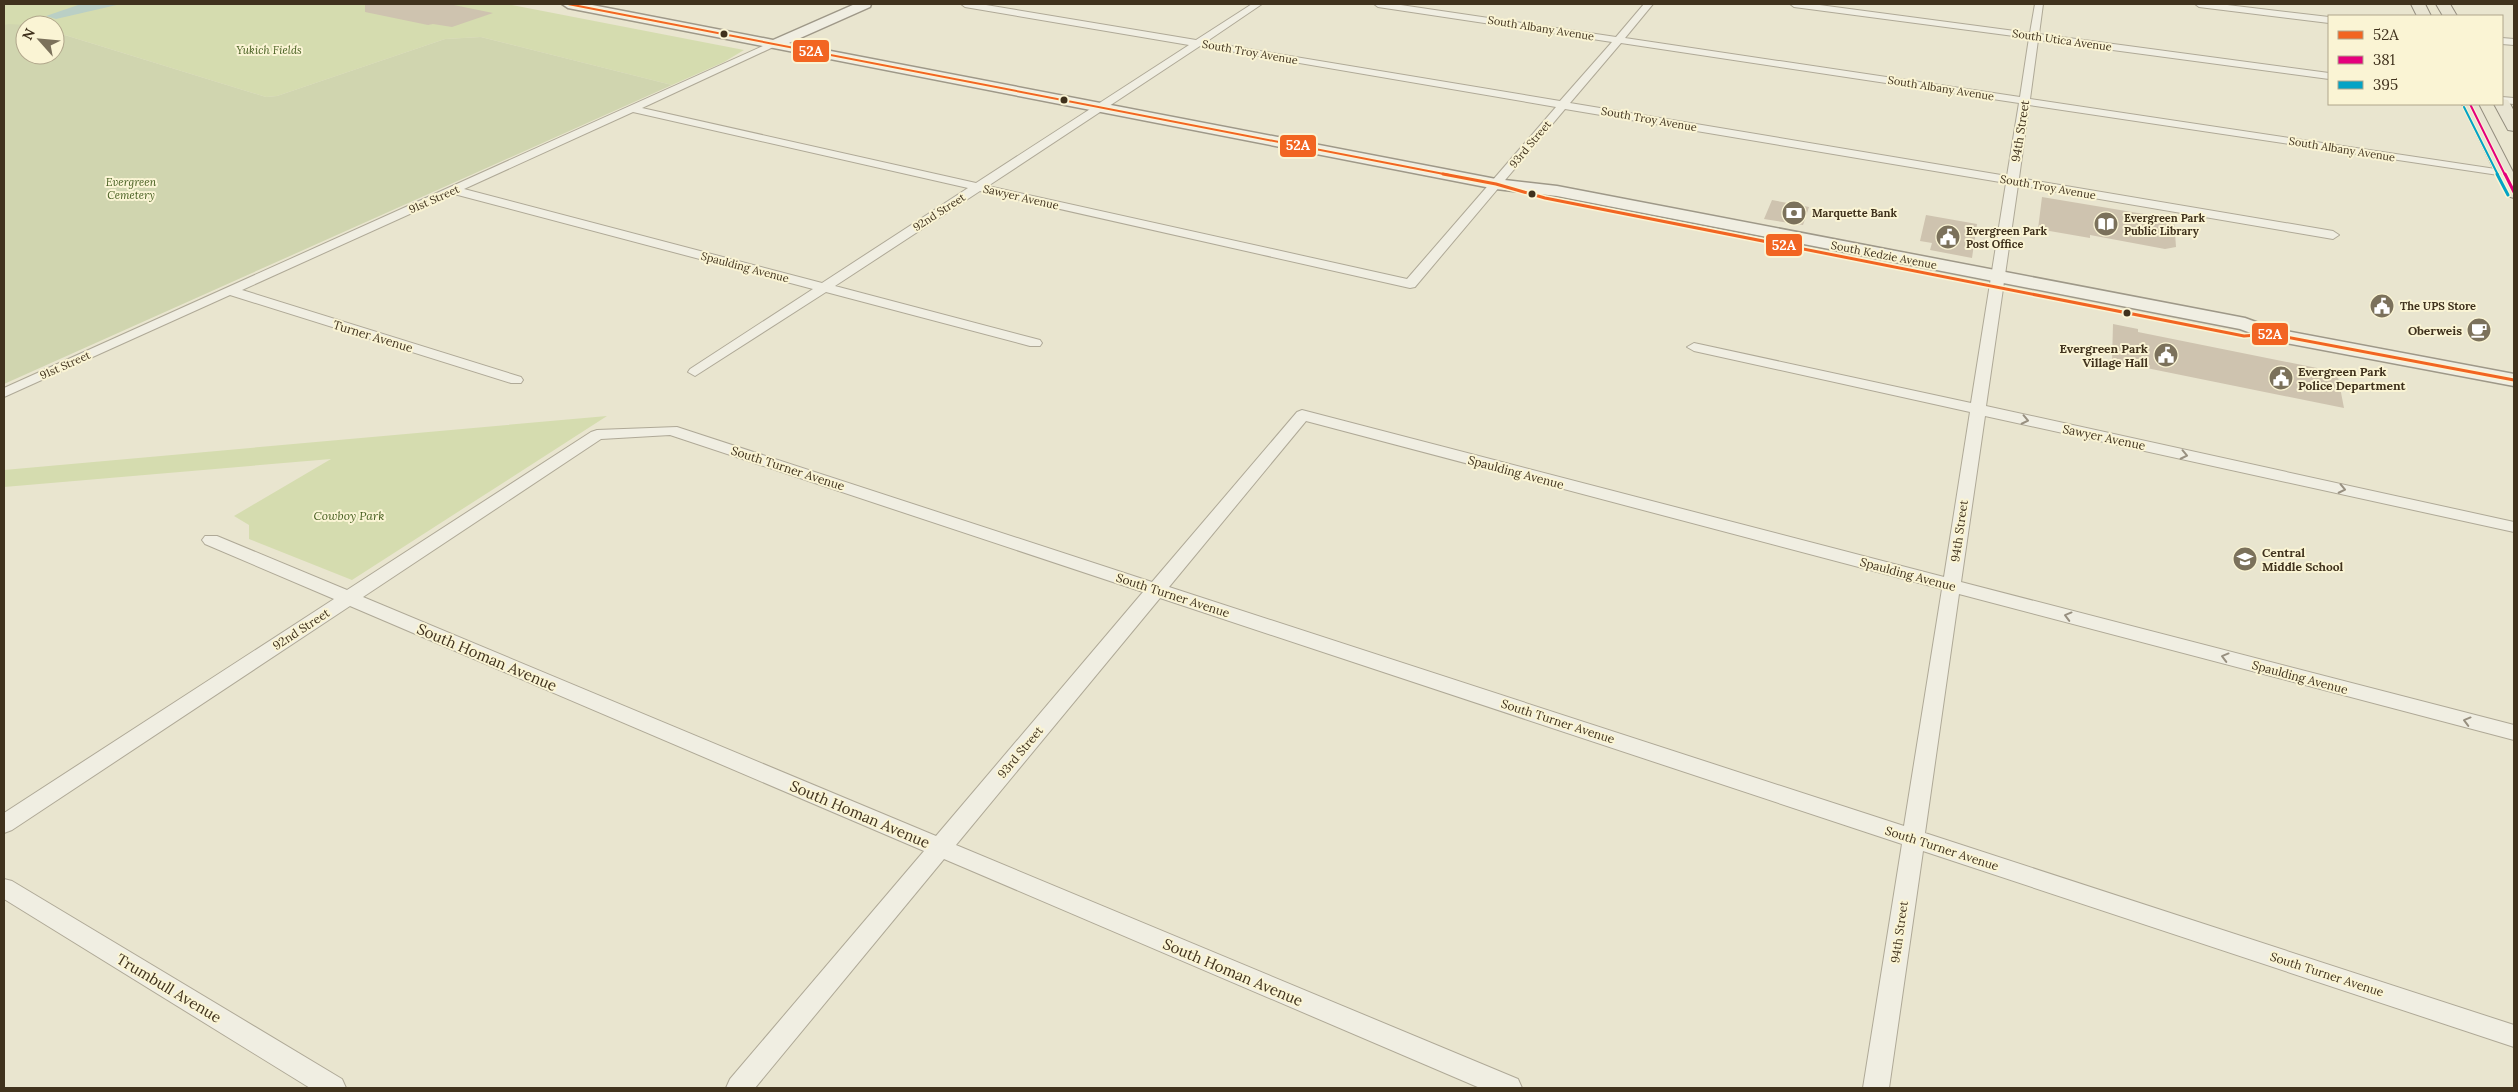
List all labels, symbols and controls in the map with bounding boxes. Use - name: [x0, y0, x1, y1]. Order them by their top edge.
- street label: South Albany Avenue: [1487, 13, 1595, 43]
- north arrow: [15, 15, 65, 65]
- legend: [2328, 15, 2503, 105]
- text: N: [18, 25, 39, 43]
- text: 52A: [2373, 25, 2399, 44]
- street label: South Utica Avenue: [2011, 26, 2113, 54]
- unlabelled marker: [719, 29, 729, 39]
- street label: South Troy Avenue: [1201, 37, 1299, 67]
- line badge: 52A: [792, 39, 830, 63]
- text: 52A: [799, 42, 824, 60]
- park label: Yukich Fields: [236, 43, 302, 57]
- text: 381: [2373, 50, 2395, 69]
- street label: South Albany Avenue: [1887, 73, 1995, 103]
- text: 395: [2373, 75, 2398, 94]
- unlabelled marker: [1059, 95, 1069, 105]
- street label: 94th Street: [2008, 99, 2032, 163]
- street label: South Troy Avenue: [1600, 104, 1698, 134]
- street label: 93rd Street: [1506, 117, 1554, 171]
- line badge: 52A: [1279, 134, 1317, 158]
- street label: South Albany Avenue: [2288, 134, 2396, 164]
- text: 52A: [1286, 136, 1311, 154]
- street label: South Troy Avenue: [1999, 172, 2097, 202]
- park label: Evergreen Cemetery: [106, 175, 157, 202]
- street label: 91st Street: [407, 181, 462, 216]
- street label: Sawyer Avenue: [982, 181, 1060, 213]
- street label: 92nd Street: [910, 189, 968, 234]
- unlabelled marker: [1527, 189, 1537, 199]
- bank icon: Marquette Bank: [1781, 200, 1807, 226]
- place label: Marquette Bank: [1812, 206, 1898, 220]
- library icon: Evergreen Park Public Library: [2093, 211, 2119, 237]
- place label: Evergreen Park Public Library: [2124, 211, 2206, 238]
- public building icon: Evergreen Park Post Office: [1935, 224, 1961, 250]
- place label: Evergreen Park Post Office: [1966, 224, 2048, 251]
- line badge: 52A: [1765, 233, 1803, 257]
- text: 52A: [1772, 236, 1797, 254]
- street label: South Kedzie Avenue: [1830, 238, 1938, 272]
- street label: Spaulding Avenue: [699, 249, 791, 285]
- public building icon: The UPS Store: [2369, 293, 2395, 319]
- place label: The UPS Store: [2400, 299, 2476, 313]
- unlabelled marker: [2122, 308, 2132, 318]
- street label: Turner Avenue: [331, 317, 415, 355]
- cafe icon: Oberweis: [2466, 317, 2492, 343]
- line badge: 52A: [2251, 322, 2289, 346]
- place label: Oberweis: [2408, 323, 2462, 338]
- text: 52A: [2258, 325, 2283, 343]
- place label: Evergreen Park Village Hall: [2060, 341, 2148, 370]
- public building icon: Evergreen Park Village Hall: [2153, 342, 2179, 368]
- street label: 91st Street: [38, 347, 93, 382]
- place label: Evergreen Park Police Department: [2298, 364, 2407, 393]
- public building icon: Evergreen Park Police Department: [2268, 365, 2294, 391]
- one-way arrow: [2020, 414, 2029, 425]
- street label: Sawyer Avenue: [2061, 421, 2147, 453]
- street label: South Turner Avenue: [729, 443, 847, 494]
- one-way arrow: [2179, 449, 2188, 460]
- street label: Spaulding Avenue: [1466, 452, 1566, 492]
- one-way arrow: [2338, 484, 2347, 494]
- street label: 94th Street: [1947, 499, 1971, 563]
- park label: Cowboy Park: [314, 508, 384, 523]
- place label: Central Middle School: [2262, 545, 2344, 574]
- school or university icon: Central Middle School: [2232, 546, 2258, 572]
- street label: Spaulding Avenue: [1858, 554, 1958, 594]
- street label: South Turner Avenue: [1114, 570, 1232, 621]
- street label: 92nd Street: [270, 605, 333, 653]
- one-way arrow: [2064, 611, 2073, 622]
- street label: South Homan Avenue: [414, 619, 560, 695]
- one-way arrow: [2221, 652, 2230, 663]
- street label: Spaulding Avenue: [2250, 657, 2350, 697]
- street label: South Turner Avenue: [1499, 696, 1617, 747]
- one-way arrow: [2464, 716, 2472, 726]
- street label: 93rd Street: [994, 723, 1046, 781]
- street label: South Homan Avenue: [787, 776, 933, 852]
- street label: South Turner Avenue: [1883, 823, 2001, 874]
- street label: 94th Street: [1887, 900, 1911, 964]
- street label: South Homan Avenue: [1160, 934, 1306, 1010]
- street label: Trumbull Avenue: [113, 949, 225, 1027]
- street label: South Turner Avenue: [2268, 949, 2386, 1000]

